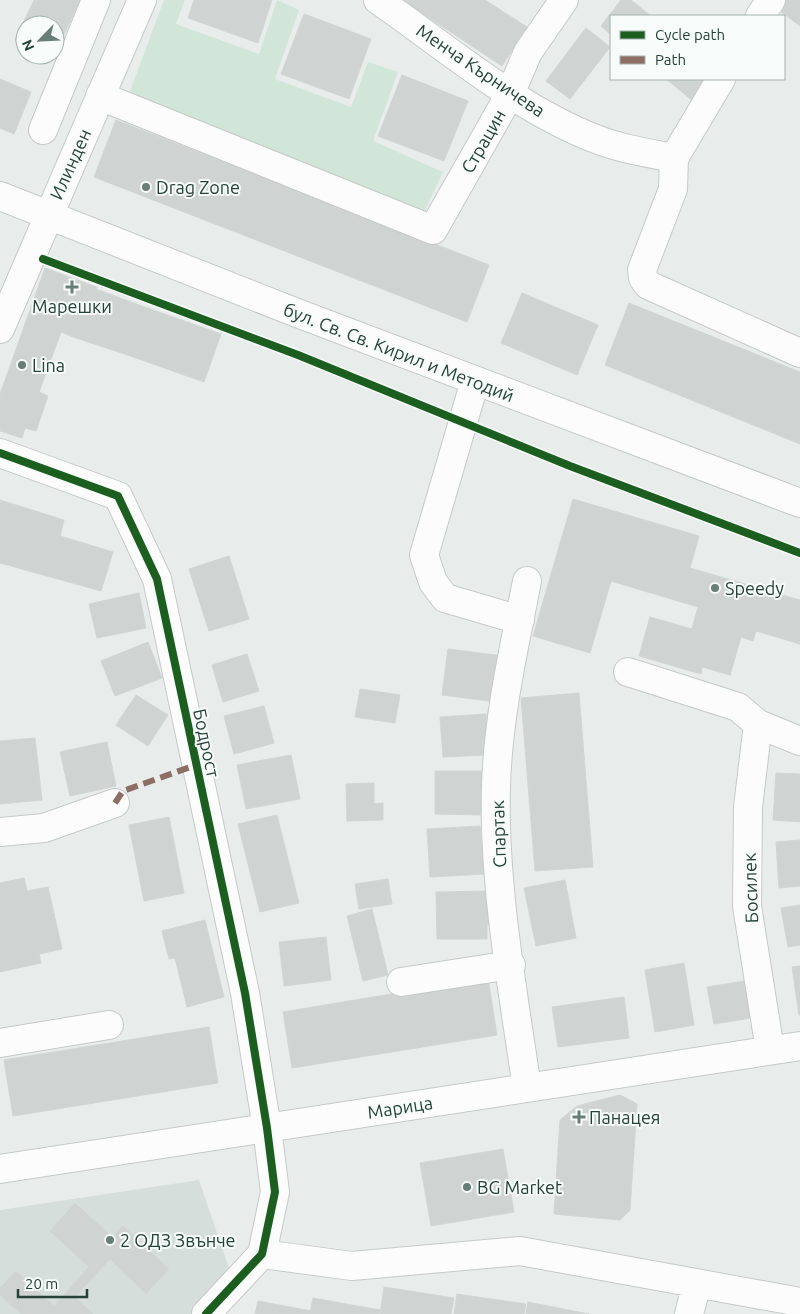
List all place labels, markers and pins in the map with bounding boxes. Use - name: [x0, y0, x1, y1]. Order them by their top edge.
- place label: Drag Zone: [156, 177, 240, 197]
- marker: Drag Zone: [140, 181, 152, 193]
- marker: Марешки: [66, 281, 78, 293]
- place label: Марешки: [32, 296, 112, 316]
- place label: Lina: [32, 355, 65, 375]
- marker: Lina: [16, 359, 28, 371]
- place label: Speedy: [725, 578, 784, 598]
- marker: Speedy: [709, 582, 721, 594]
- place label: Панацея: [589, 1107, 661, 1127]
- marker: Панацея: [573, 1111, 585, 1123]
- place label: BG Market: [477, 1177, 562, 1197]
- marker: BG Market: [461, 1181, 473, 1193]
- place label: 2 ОДЗ Звънче: [120, 1230, 236, 1250]
- marker: 2 ОДЗ Звънче: [104, 1234, 116, 1246]

